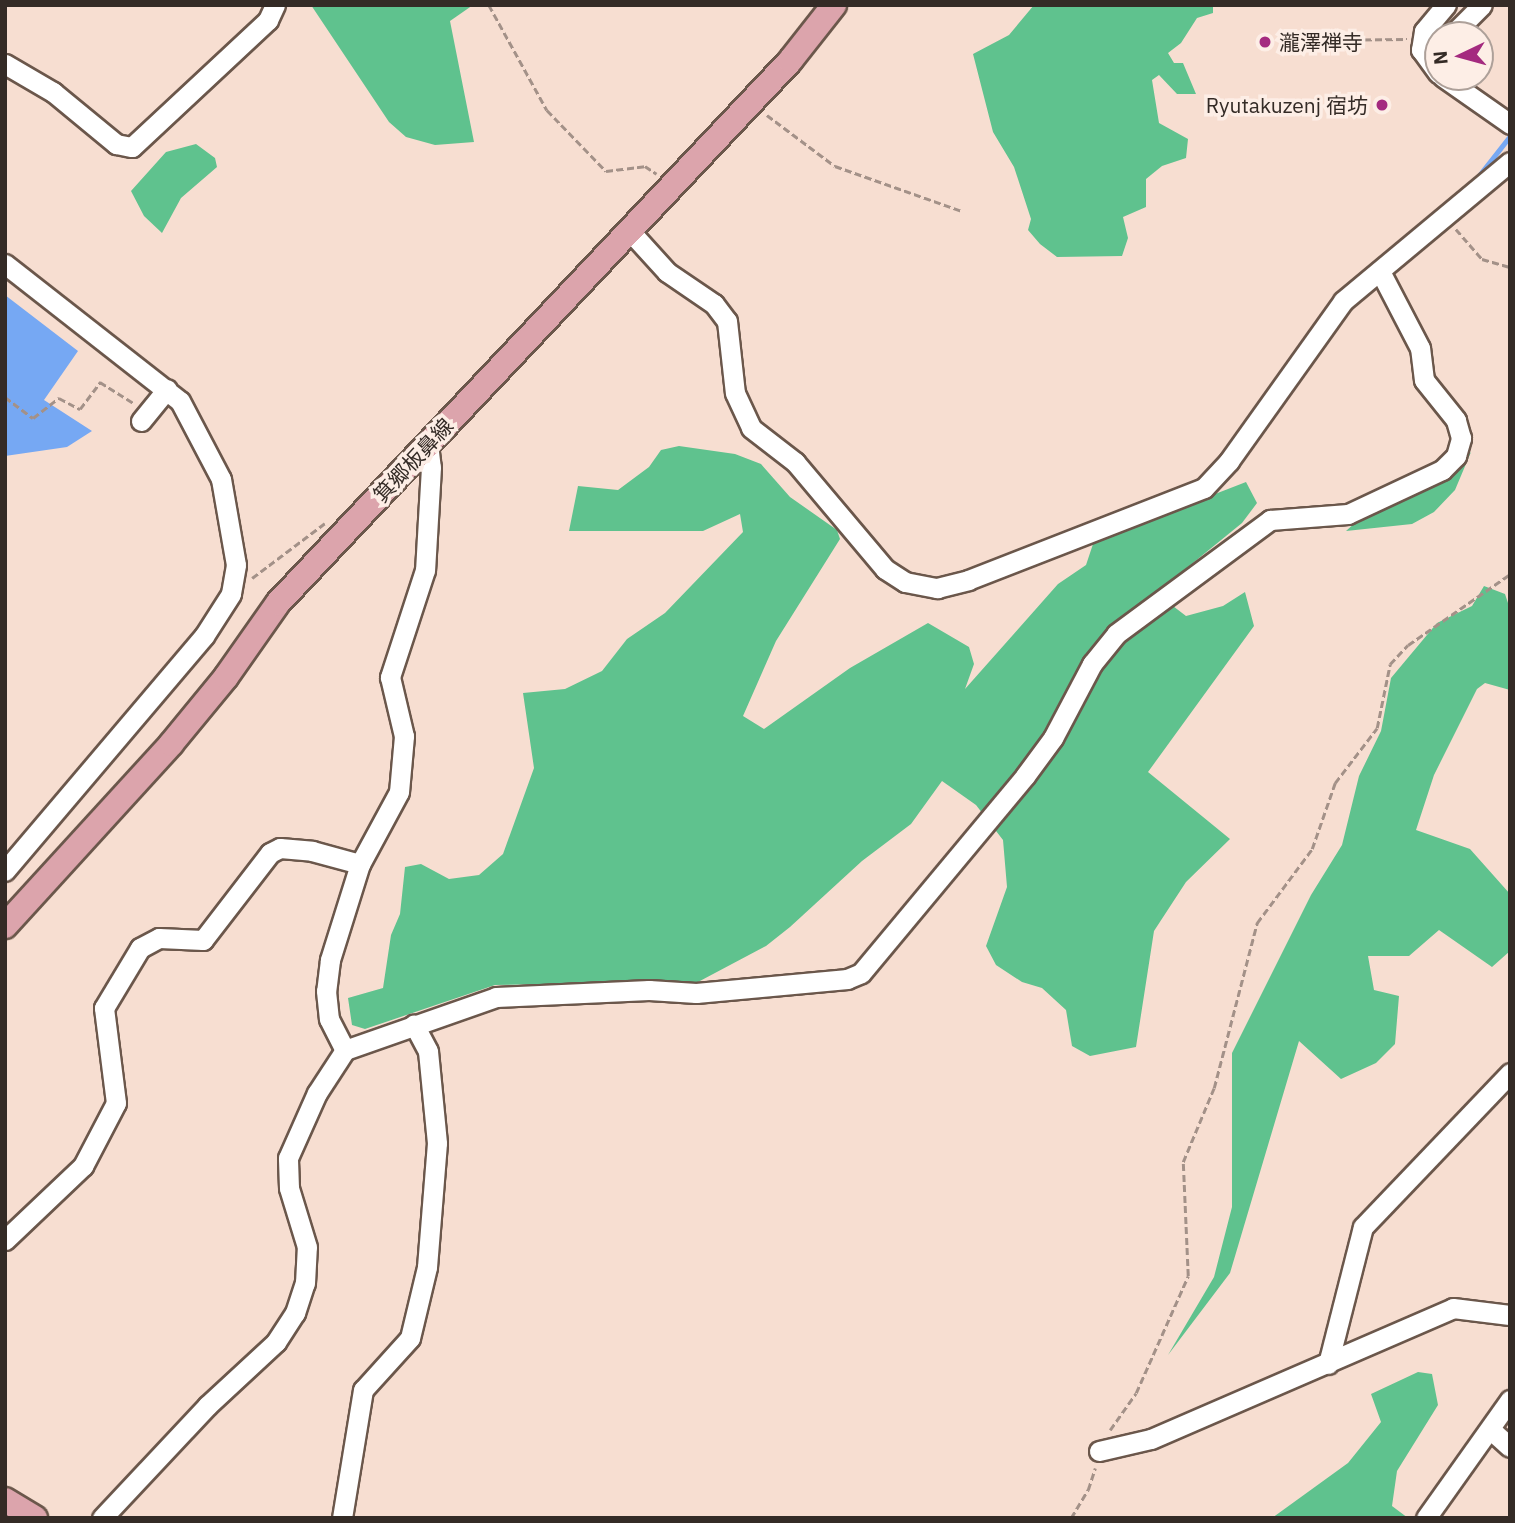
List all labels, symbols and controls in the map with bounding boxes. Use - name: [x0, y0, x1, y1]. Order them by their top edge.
- north arrow: [1424, 21, 1494, 91]
- place label: 瀧澤禅寺: [1279, 29, 1363, 55]
- marker: 瀧澤禅寺: [1257, 34, 1273, 50]
- text: N: [1428, 50, 1453, 66]
- place label: Ryutakuzenj 宿坊: [1206, 92, 1368, 118]
- marker: Ryutakuzenj 宿坊: [1374, 97, 1390, 113]
- street label: 箕郷板鼻線: [368, 413, 458, 507]

